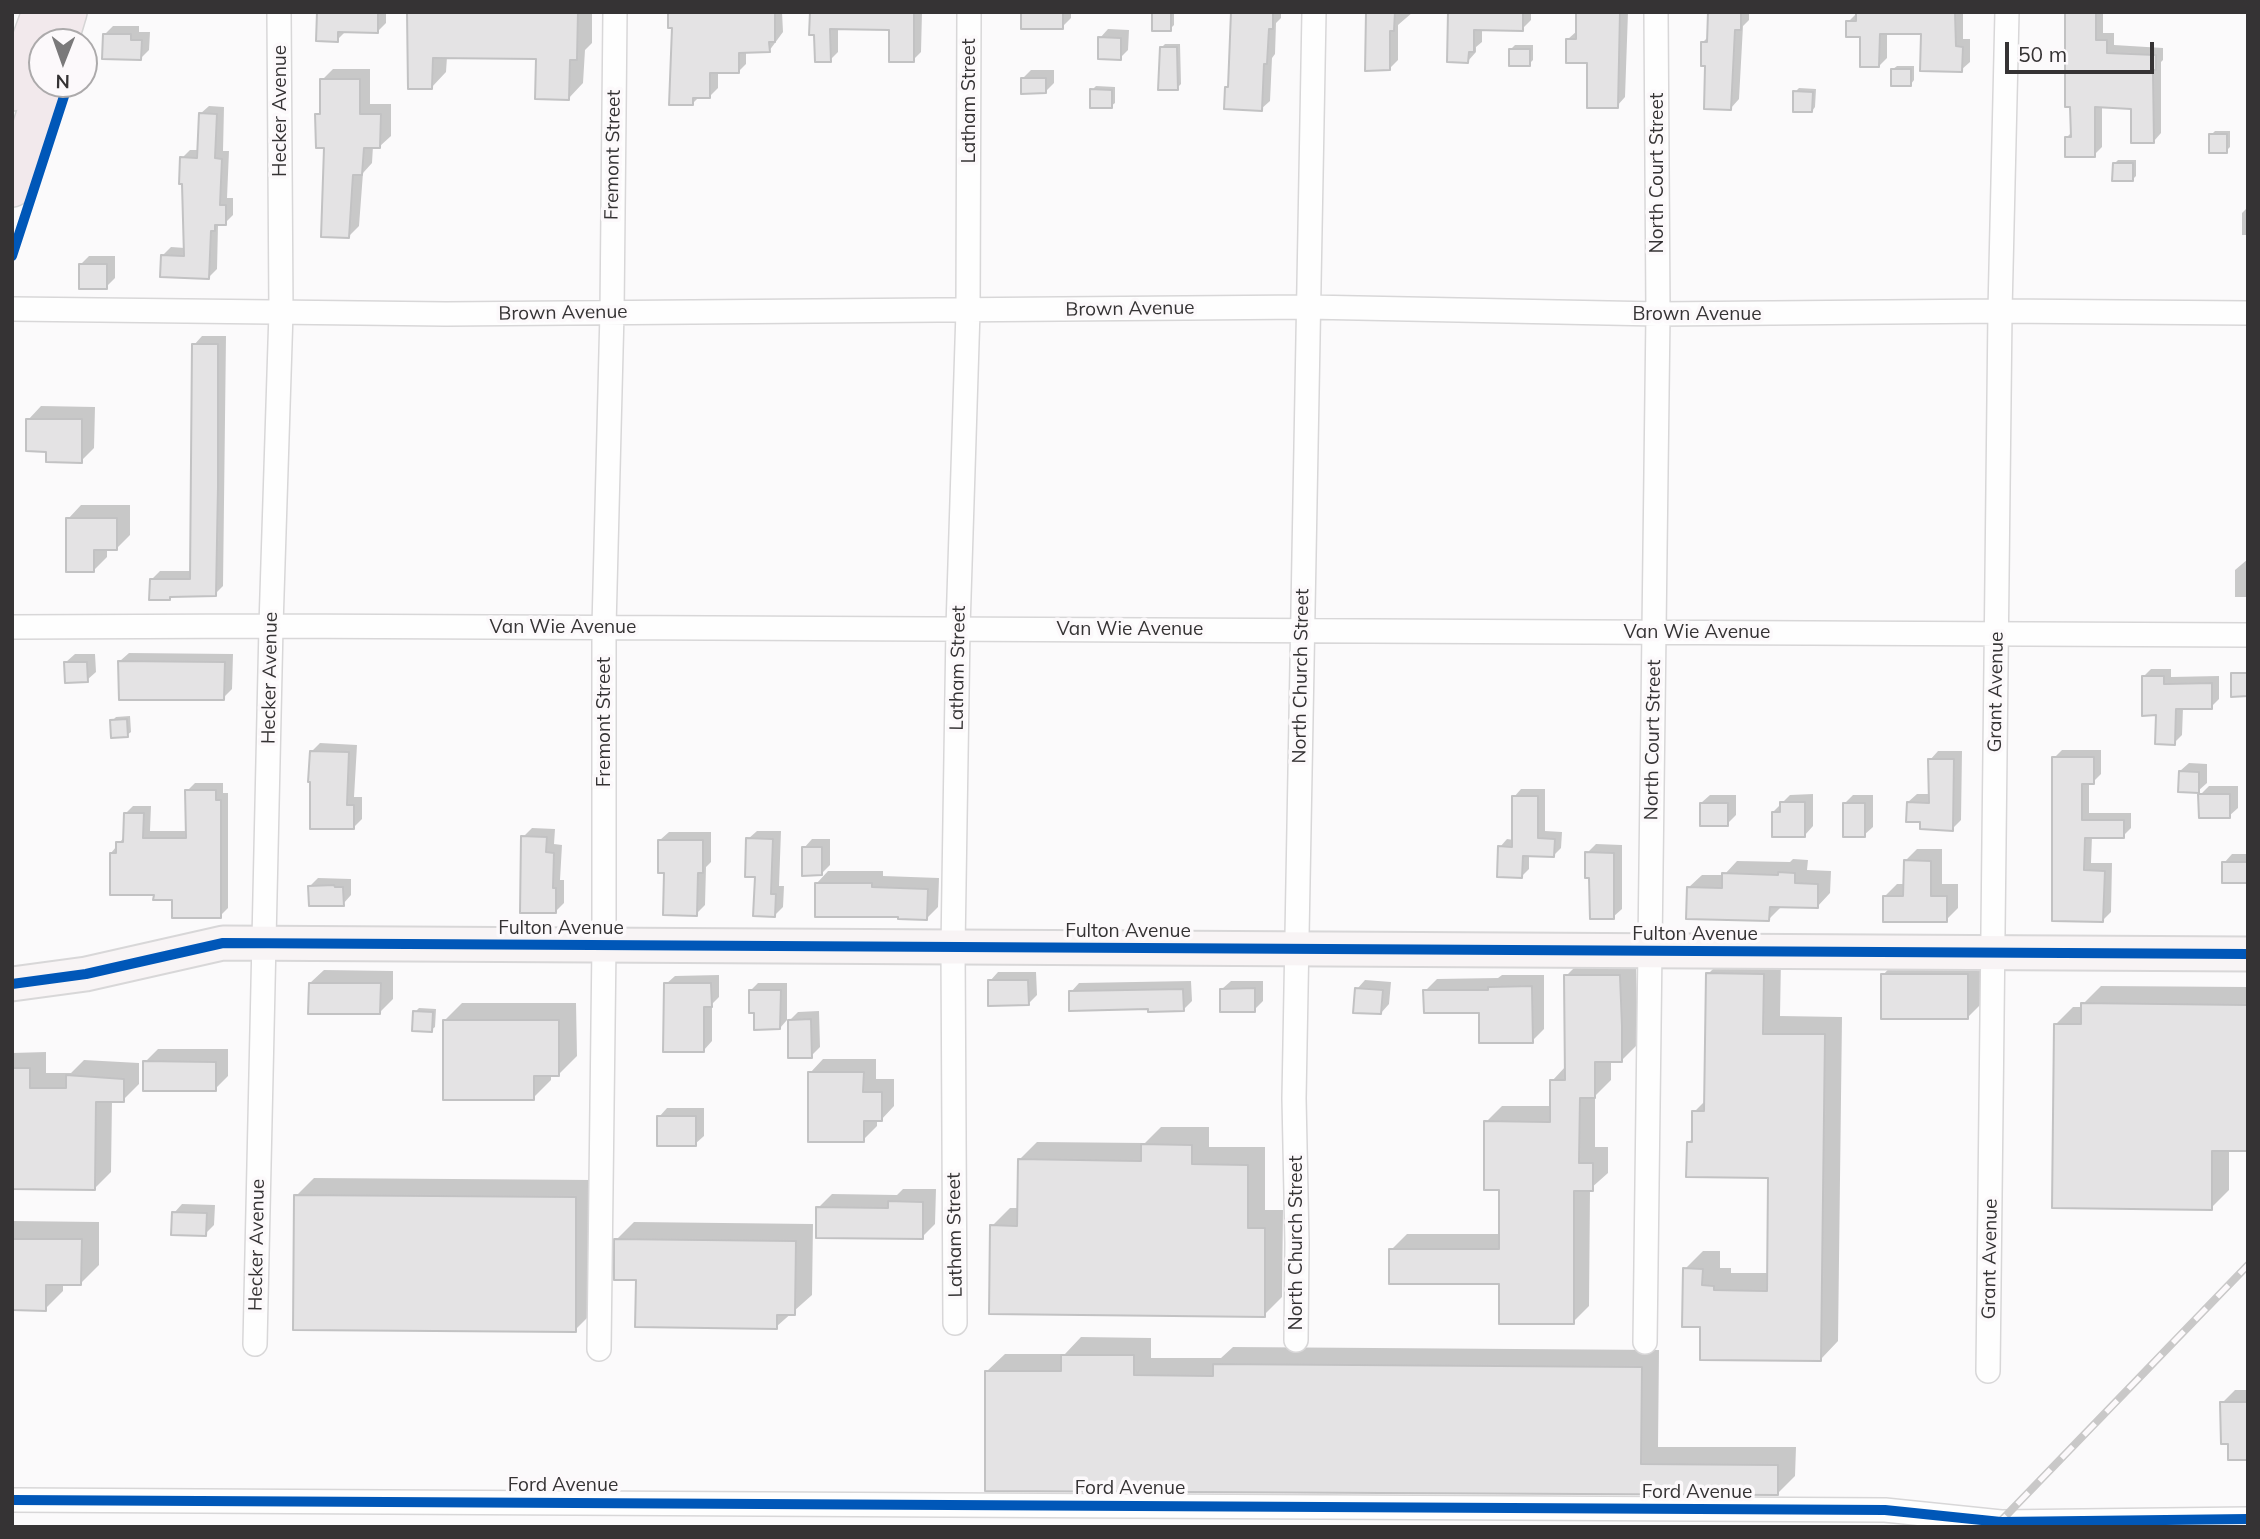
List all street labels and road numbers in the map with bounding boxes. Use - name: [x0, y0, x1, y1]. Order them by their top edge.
- street label: Latham Street: [958, 38, 980, 164]
- street label: Hecker Avenue: [269, 45, 291, 177]
- street label: Fremont Street: [600, 90, 626, 220]
- street label: North Court Street: [1646, 93, 1668, 253]
- street label: Brown Avenue: [1065, 296, 1195, 322]
- street label: Brown Avenue: [498, 300, 628, 326]
- street label: Brown Avenue: [1632, 303, 1762, 325]
- street label: North Church Street: [1288, 588, 1314, 764]
- street label: Latham Street: [946, 605, 970, 731]
- street label: Hecker Avenue: [257, 612, 283, 744]
- street label: Van Wie Avenue: [490, 616, 636, 638]
- street label: Van Wie Avenue: [1057, 618, 1203, 640]
- street label: Van Wie Avenue: [1624, 621, 1770, 643]
- street label: Grant Avenue: [1984, 631, 2008, 753]
- street label: Fremont Street: [593, 657, 615, 787]
- street label: North Court Street: [1640, 659, 1666, 821]
- street label: Fulton Avenue: [498, 917, 624, 939]
- street label: Fulton Avenue: [1065, 920, 1191, 942]
- street label: Fulton Avenue: [1632, 923, 1758, 945]
- street label: North Church Street: [1285, 1155, 1307, 1331]
- street label: Latham Street: [943, 1172, 967, 1298]
- street label: Hecker Avenue: [244, 1179, 270, 1311]
- street label: Grant Avenue: [1978, 1198, 2002, 1320]
- street label: Ford Avenue: [508, 1474, 618, 1496]
- street label: Ford Avenue: [1075, 1477, 1185, 1499]
- street label: Ford Avenue: [1642, 1481, 1752, 1503]

